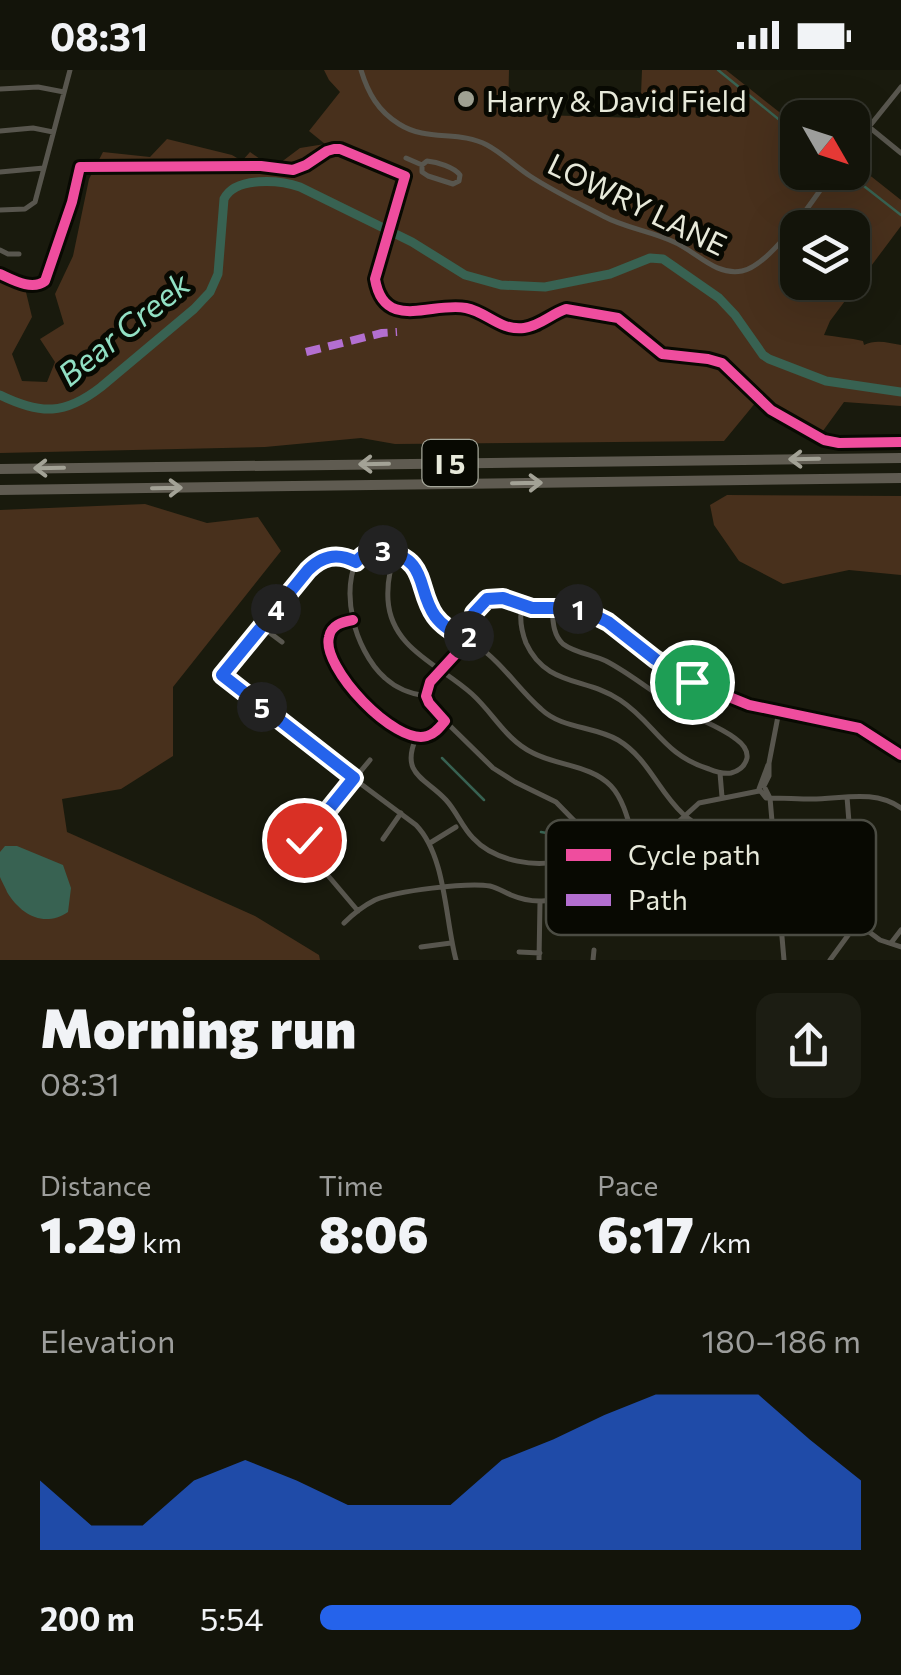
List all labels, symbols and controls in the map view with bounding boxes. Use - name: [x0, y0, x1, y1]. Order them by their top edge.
- text: 08:31: [50, 12, 148, 59]
- place label: Harry & David Field: [486, 81, 746, 118]
- marker: Harry & David Field: [455, 88, 477, 110]
- north arrow: [780, 100, 870, 190]
- map controls: [780, 100, 870, 300]
- street label: LOWRY LANE: [543, 144, 733, 262]
- button: layers: [780, 210, 870, 300]
- water label: Bear Creek: [49, 262, 198, 393]
- road number: I 5: [422, 440, 478, 486]
- one-way arrow: [788, 450, 820, 468]
- one-way arrow: [358, 454, 390, 474]
- one-way arrow: [33, 459, 65, 478]
- one-way arrow: [511, 474, 543, 493]
- one-way arrow: [150, 478, 183, 498]
- pin: 3: [358, 525, 408, 575]
- text: 3: [375, 533, 391, 567]
- pin: 4: [251, 584, 301, 634]
- pin: 1: [553, 584, 603, 634]
- text: 4: [267, 592, 285, 626]
- text: 1: [572, 592, 584, 626]
- pin: 2: [444, 611, 494, 661]
- text: 2: [461, 619, 477, 653]
- pin: [650, 640, 735, 725]
- icon: arrive: [665, 655, 720, 710]
- pin: 5: [237, 682, 287, 732]
- text: 5: [254, 690, 270, 724]
- pin: [262, 798, 347, 883]
- icon: check: [277, 813, 332, 868]
- legend: [546, 820, 876, 935]
- text: Cycle path: [628, 837, 760, 871]
- text: Path: [628, 882, 688, 916]
- text: Morning run: [40, 992, 356, 1059]
- button: share: [756, 993, 861, 1098]
- text: 08:31: [40, 1063, 120, 1103]
- text: Distance: [40, 1168, 151, 1202]
- text: Time: [319, 1168, 383, 1202]
- text: Pace: [597, 1168, 658, 1202]
- text: 1.29: [40, 1202, 137, 1263]
- text: 8:06: [319, 1202, 429, 1263]
- text: 6:17: [597, 1202, 694, 1263]
- text: km: [137, 1225, 182, 1259]
- text: /km: [694, 1225, 751, 1259]
- text: Elevation: [40, 1320, 175, 1360]
- text: 180–186 m: [702, 1320, 861, 1360]
- text: 200 m: [40, 1598, 135, 1638]
- text: 5:54: [200, 1598, 264, 1638]

